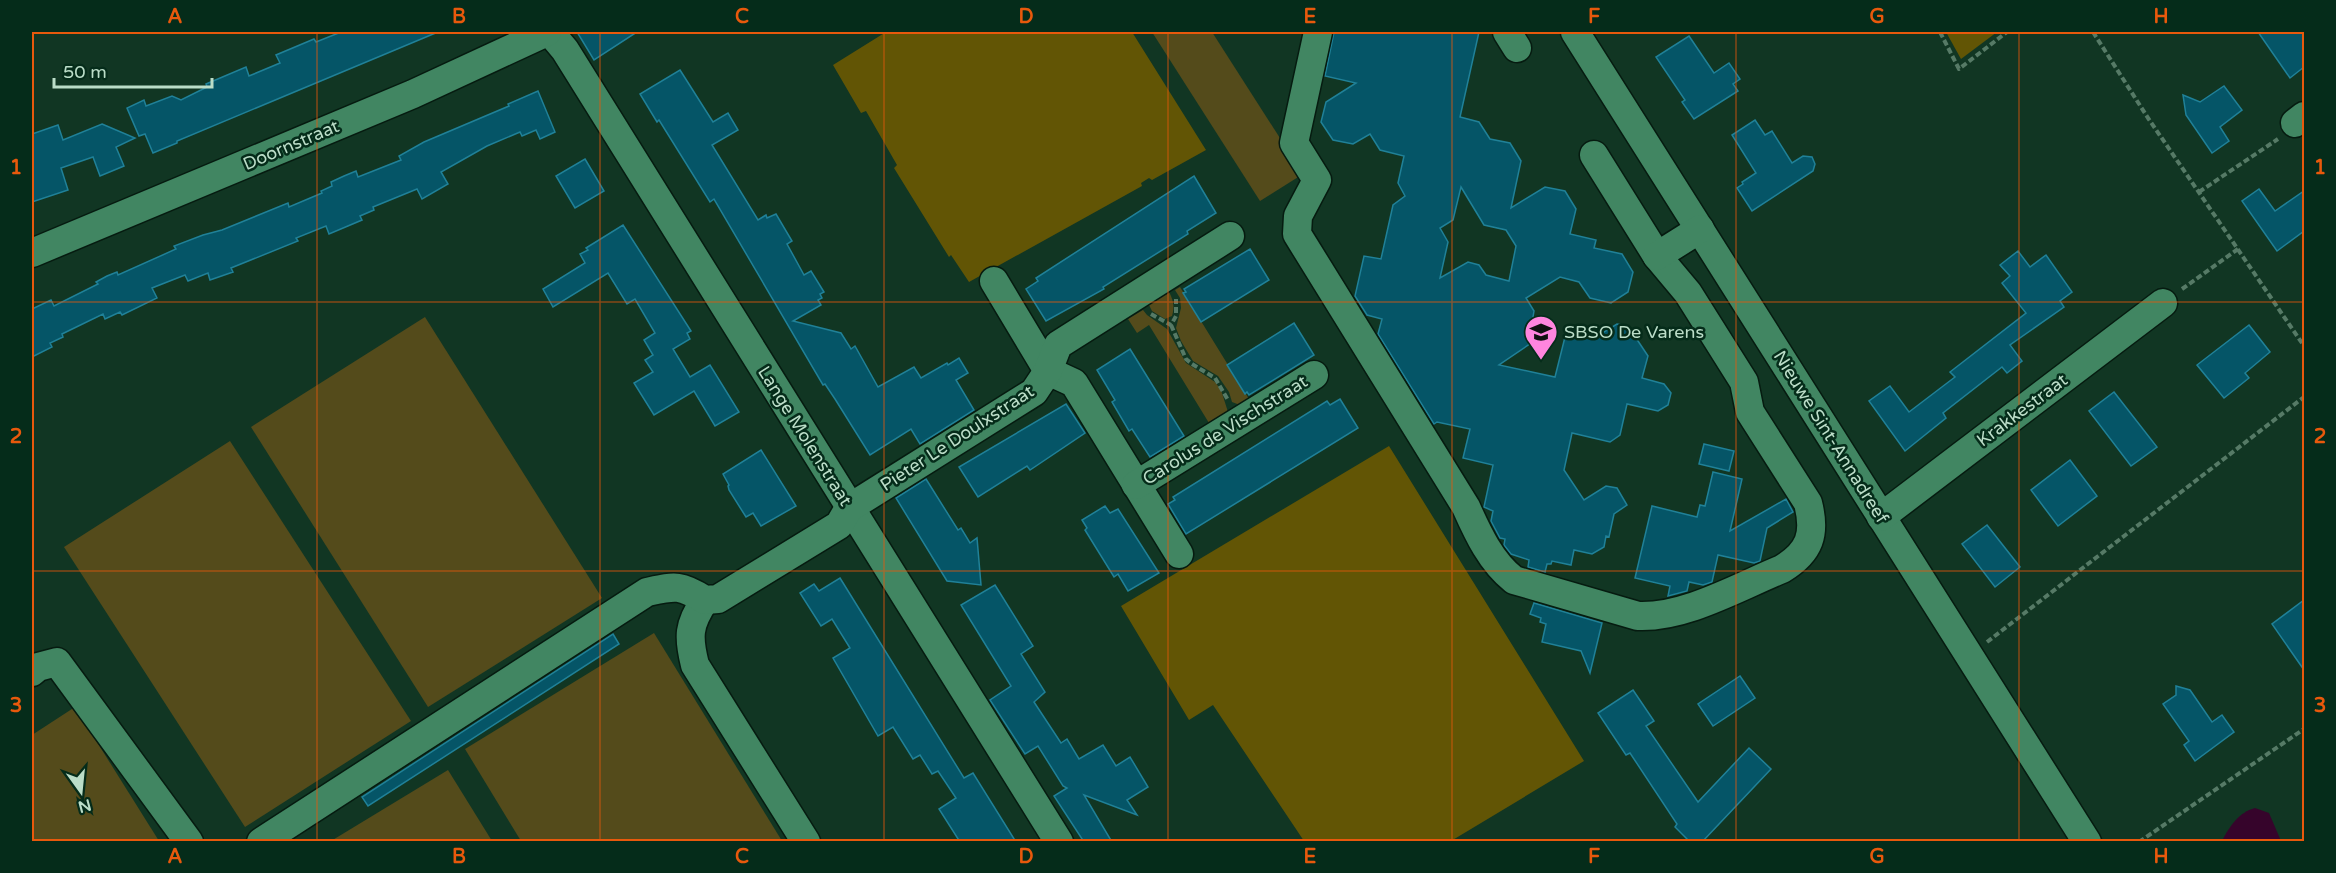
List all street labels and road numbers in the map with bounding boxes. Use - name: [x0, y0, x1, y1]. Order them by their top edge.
- street label: Doornstraat: [240, 115, 342, 175]
- street label: Nieuwe Sint-Annadreef: [1769, 347, 1893, 528]
- street label: Lange Molenstraat: [753, 362, 857, 510]
- street label: Krakkestraat: [1972, 369, 2072, 451]
- street label: Carolus de Vischstraat: [1138, 370, 1312, 490]
- street label: Pieter Le Doulxstraat: [876, 380, 1038, 496]

